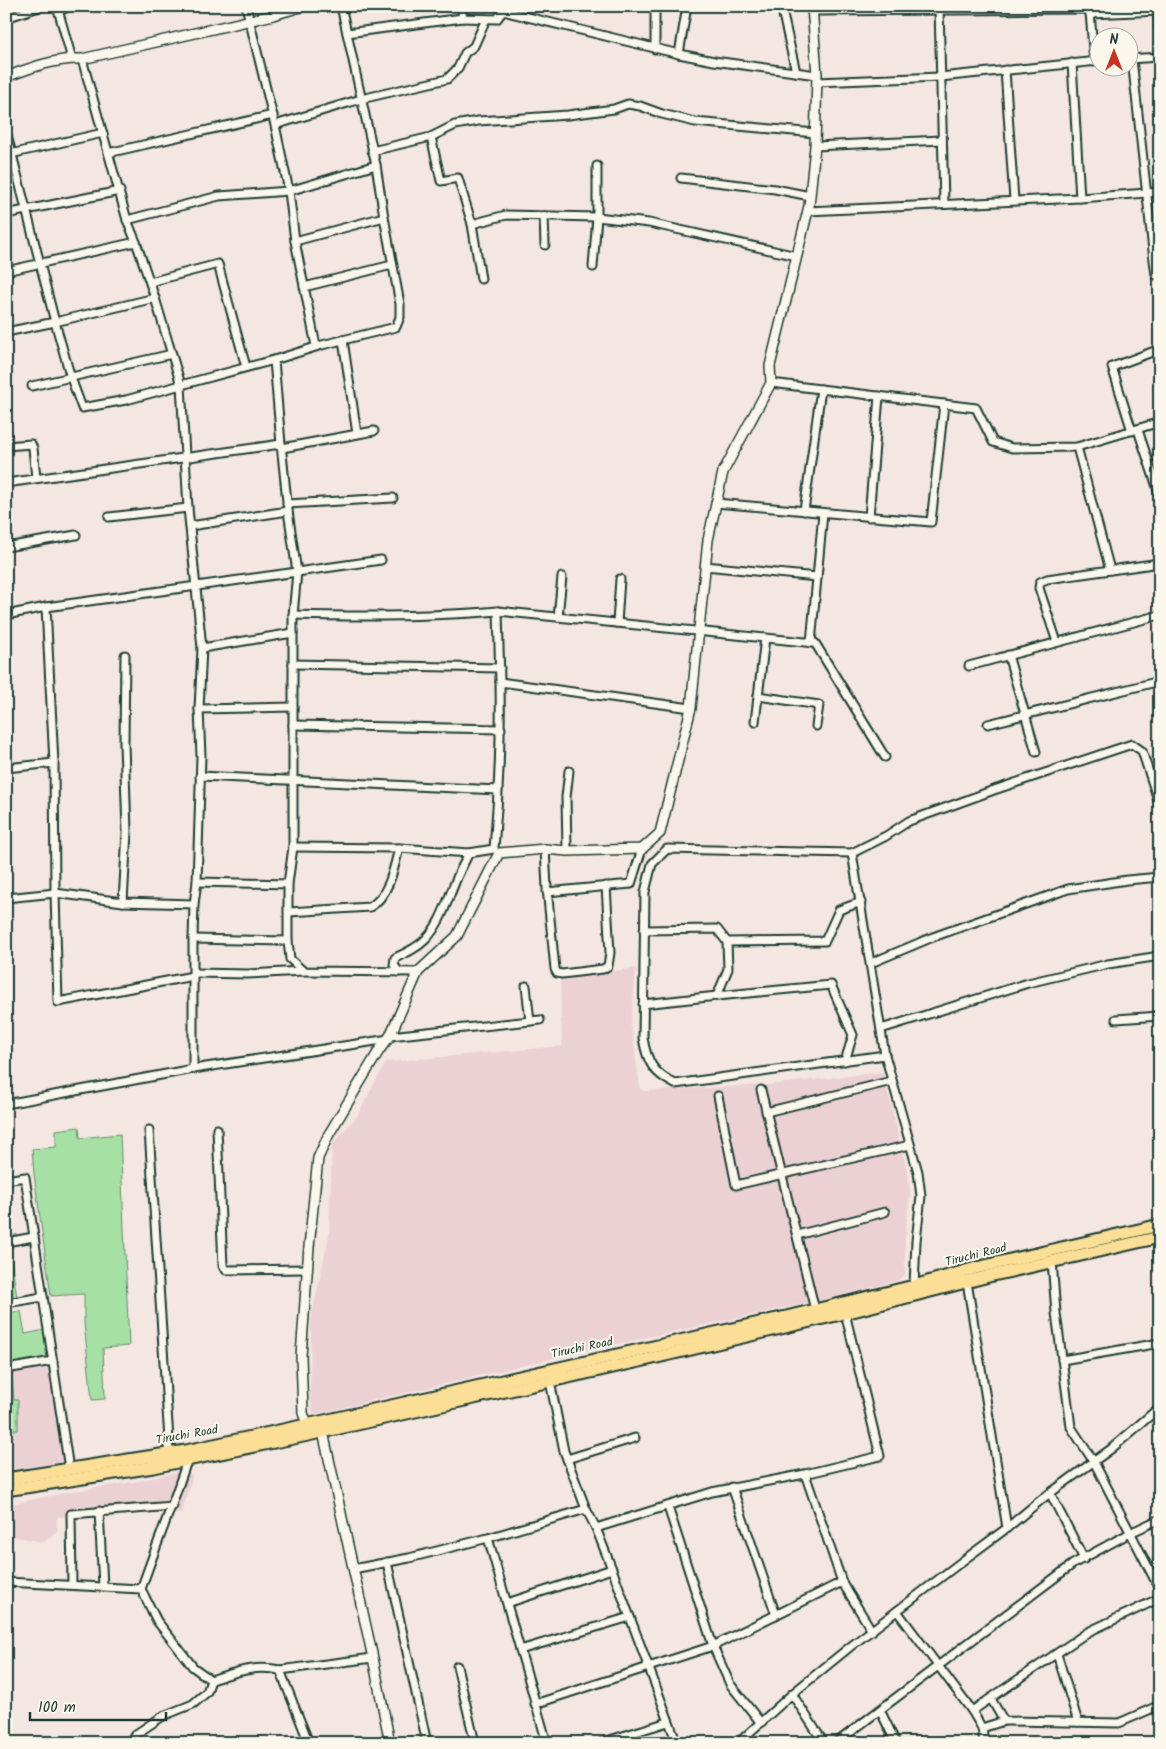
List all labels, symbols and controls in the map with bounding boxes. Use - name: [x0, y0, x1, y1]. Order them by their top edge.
- north arrow: [1088, 28, 1138, 78]
- text: N: [1110, 29, 1119, 51]
- street label: Tiruchi Road: [943, 1238, 1010, 1272]
- street label: Tiruchi Road: [549, 1332, 616, 1364]
- street label: Tiruchi Road: [155, 1420, 220, 1450]
- scale bar: [30, 1689, 166, 1721]
- text: 100 m: [38, 1696, 76, 1720]

